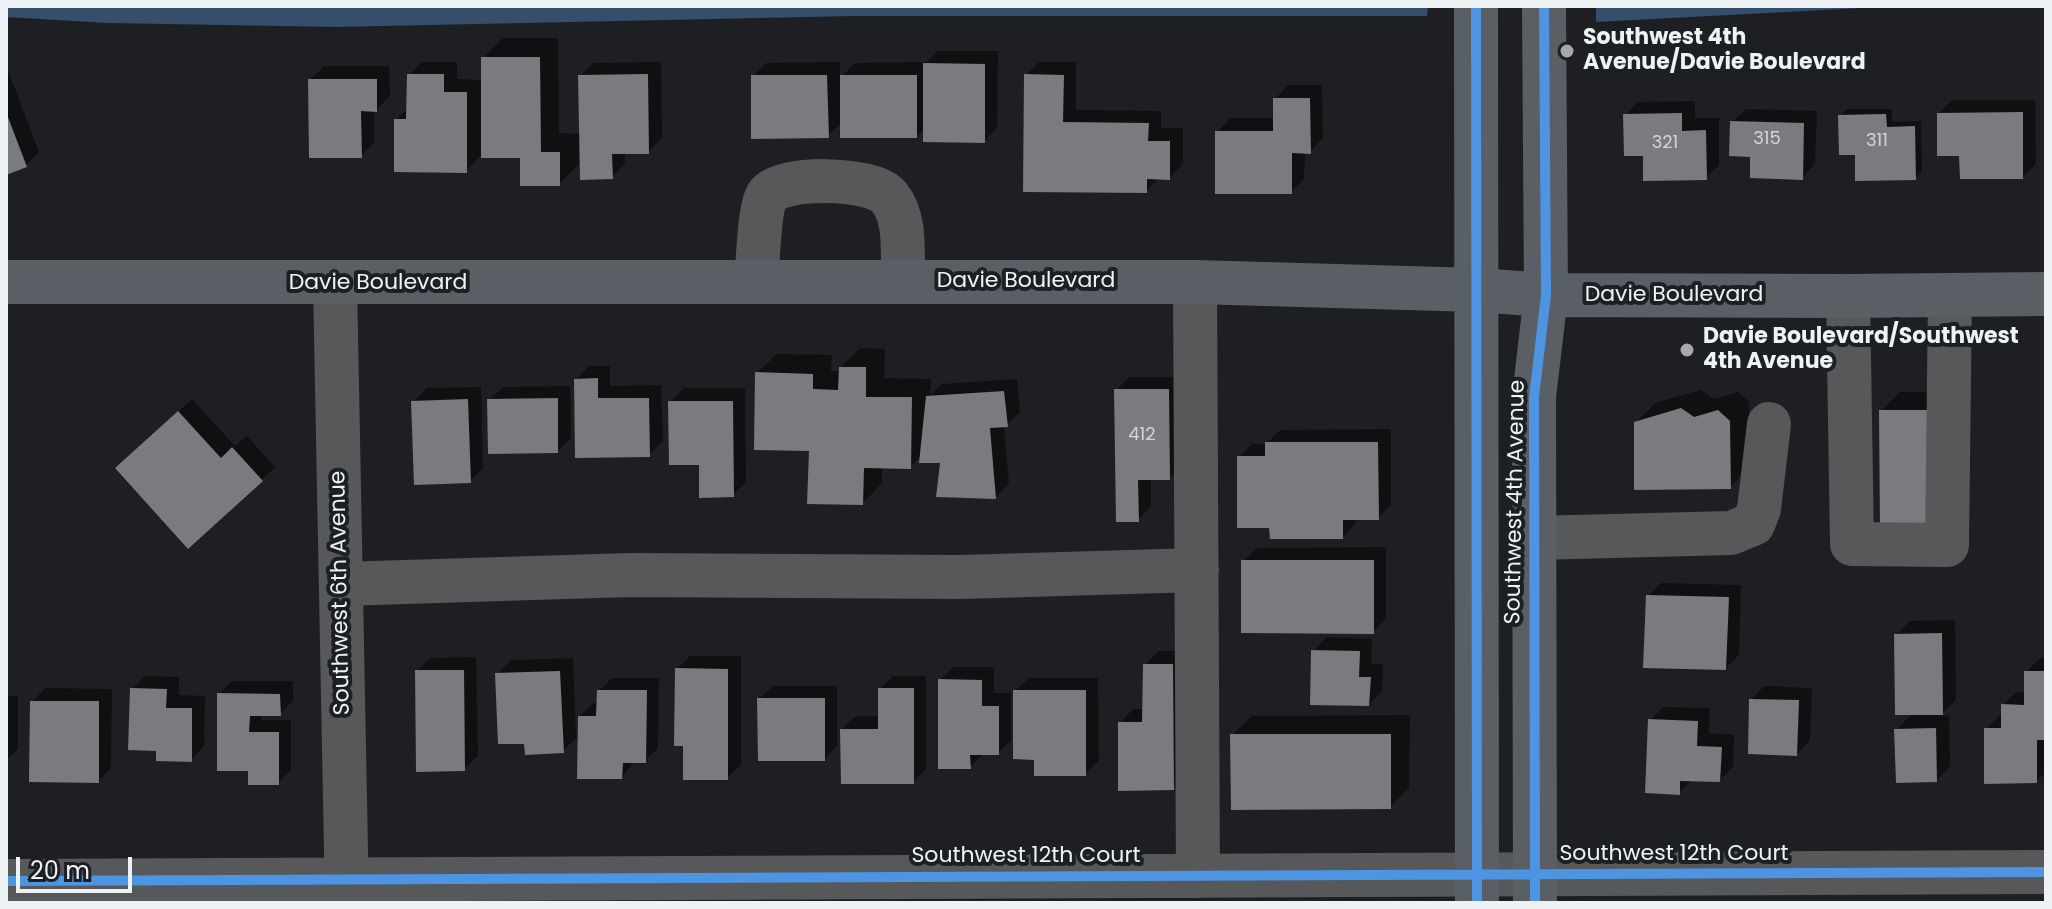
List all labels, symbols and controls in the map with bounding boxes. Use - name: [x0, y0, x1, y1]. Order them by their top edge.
- place label: Southwest 4th Avenue/Davie Boulevard: [1583, 25, 1866, 76]
- marker: Southwest 4th Avenue/Davie Boulevard: [1558, 42, 1576, 60]
- house number: 315: [1753, 128, 1781, 150]
- house number: 311: [1866, 130, 1888, 152]
- house number: 321: [1652, 132, 1678, 154]
- street label: Davie Boulevard: [937, 268, 1115, 294]
- street label: Davie Boulevard: [289, 270, 467, 296]
- street label: Davie Boulevard: [1585, 282, 1763, 308]
- place label: Davie Boulevard/Southwest 4th Avenue: [1703, 324, 2019, 376]
- marker: Davie Boulevard/Southwest 4th Avenue: [1678, 341, 1696, 359]
- street label: Southwest 4th Avenue: [1501, 379, 1531, 625]
- house number: 412: [1128, 424, 1156, 446]
- street label: Southwest 6th Avenue: [326, 470, 356, 716]
- scale bar: [20, 841, 136, 891]
- street label: Southwest 12th Court: [1559, 841, 1789, 867]
- street label: Southwest 12th Court: [911, 843, 1141, 869]
- text: 20 m: [30, 854, 90, 887]

